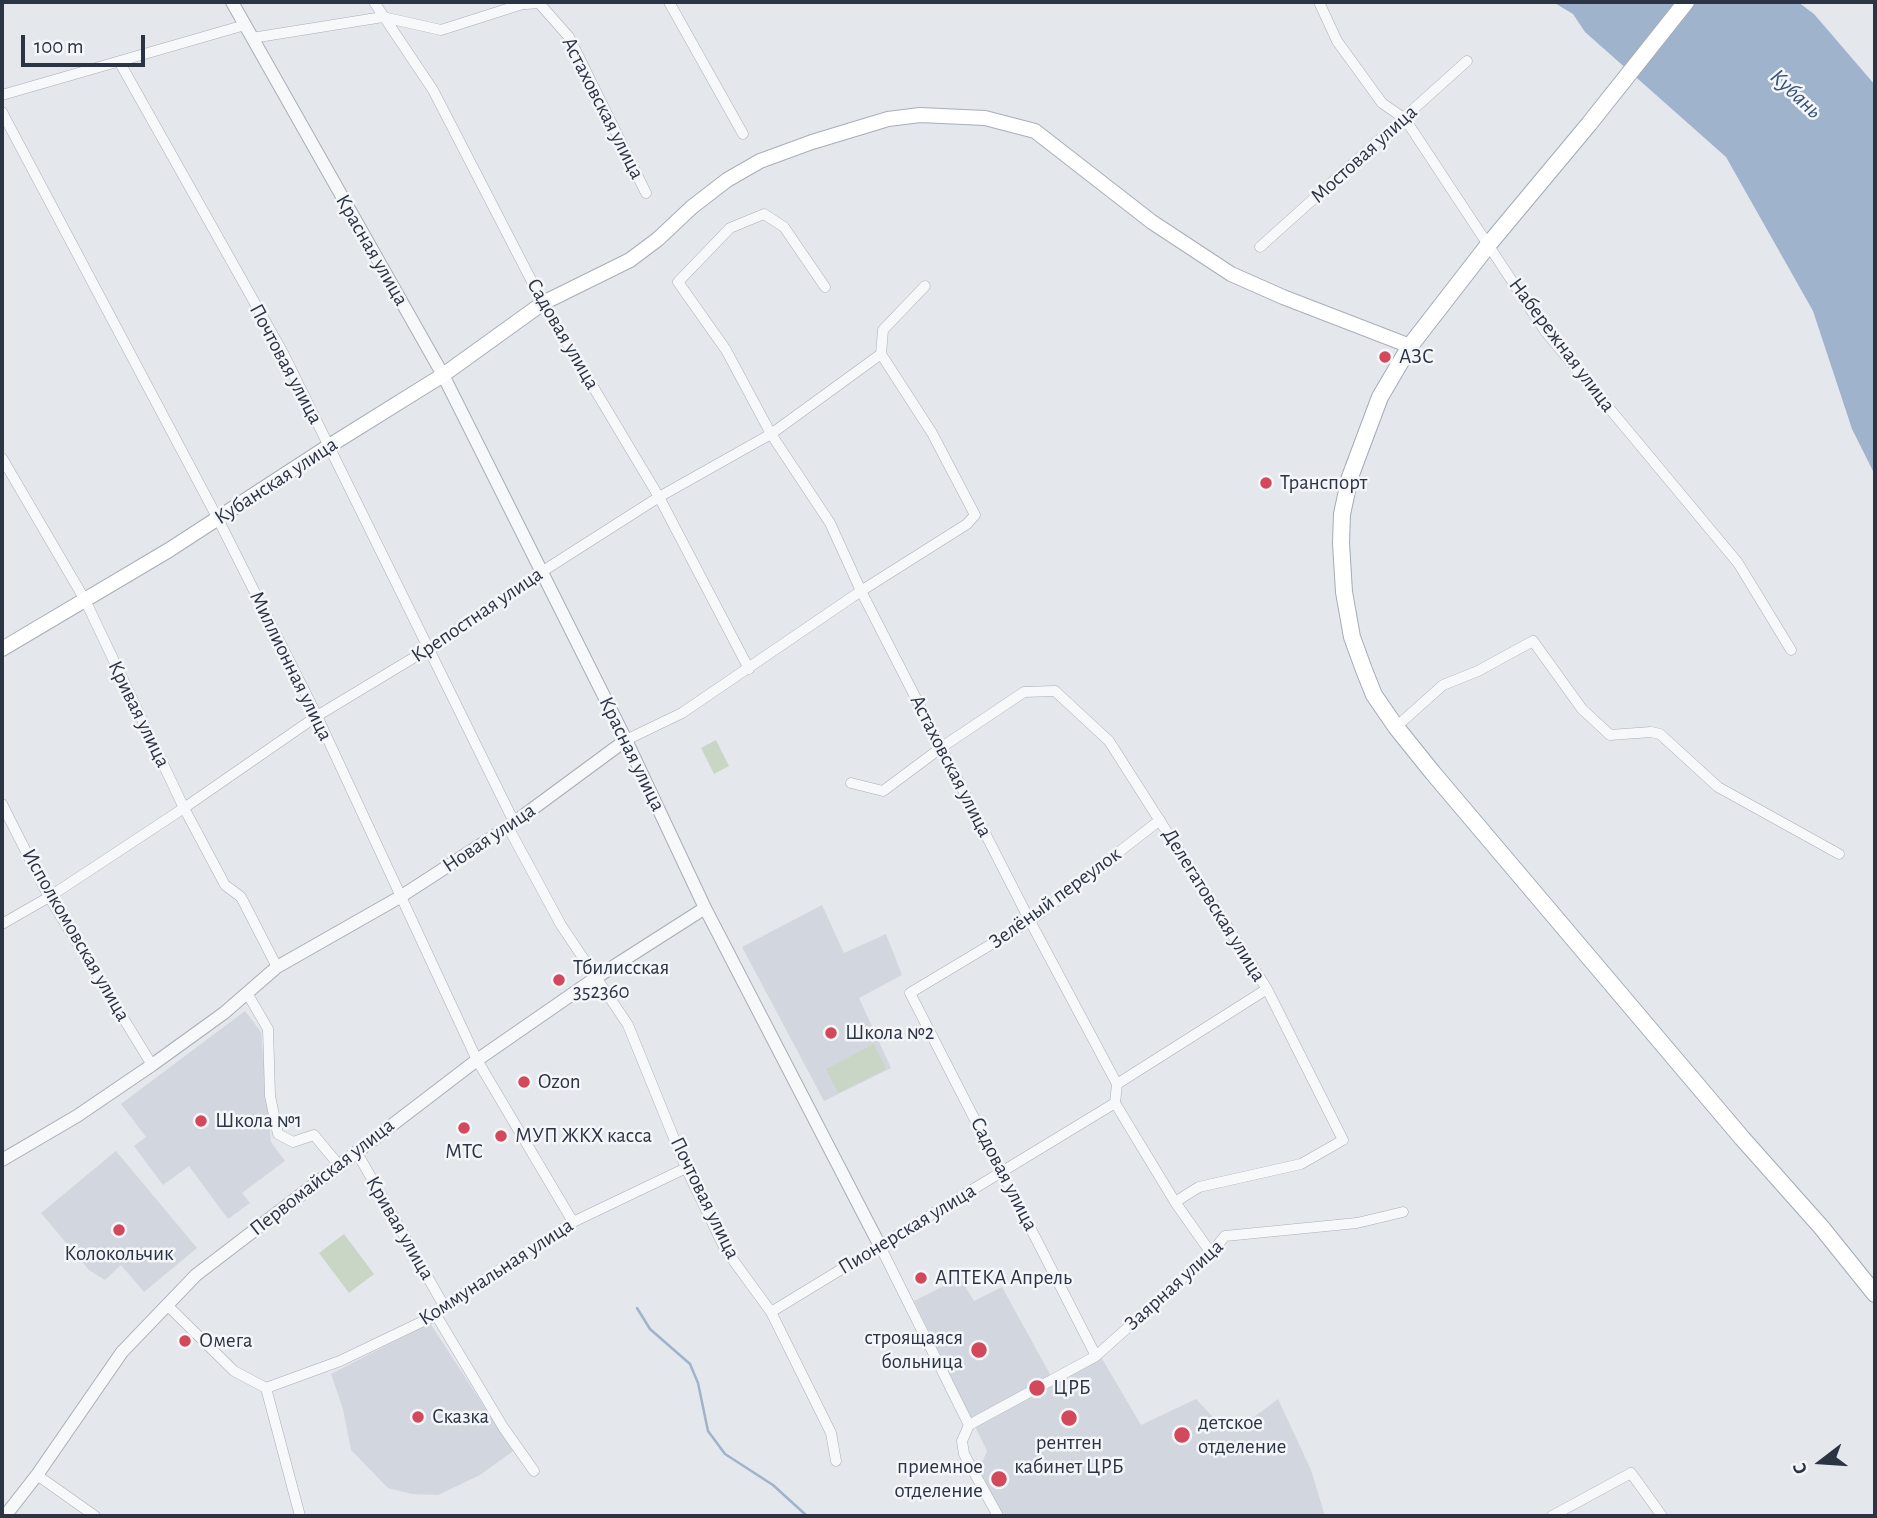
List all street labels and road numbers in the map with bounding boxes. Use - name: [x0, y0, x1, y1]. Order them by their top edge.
- street label: Астаховская улица: [556, 33, 650, 183]
- street label: Мостовая улица: [1305, 99, 1423, 209]
- street label: Красная улица: [330, 190, 414, 310]
- street label: Набережная улица: [1503, 273, 1621, 417]
- street label: Садовая улица: [521, 274, 605, 394]
- street label: Почтовая улица: [244, 299, 328, 429]
- street label: Кубанская улица: [210, 432, 342, 530]
- street label: Крепостная улица: [406, 562, 548, 668]
- street label: Миллионная улица: [244, 587, 338, 745]
- street label: Кривая улица: [102, 656, 176, 772]
- street label: Астаховская улица: [904, 691, 998, 841]
- street label: Красная улица: [593, 693, 671, 815]
- street label: Новая улица: [438, 798, 540, 878]
- street label: Делегатовская улица: [1157, 823, 1271, 987]
- street label: Зелёный переулок: [984, 842, 1126, 954]
- street label: Исполкомовская улица: [16, 844, 136, 1026]
- street label: Первомайская улица: [245, 1113, 399, 1241]
- street label: Садовая улица: [965, 1113, 1043, 1235]
- street label: Почтовая улица: [665, 1133, 745, 1263]
- street label: Кривая улица: [360, 1172, 440, 1284]
- street label: Пионерская улица: [833, 1178, 981, 1280]
- street label: Коммунальная улица: [414, 1213, 578, 1331]
- street label: Заярная улица: [1119, 1234, 1229, 1336]

